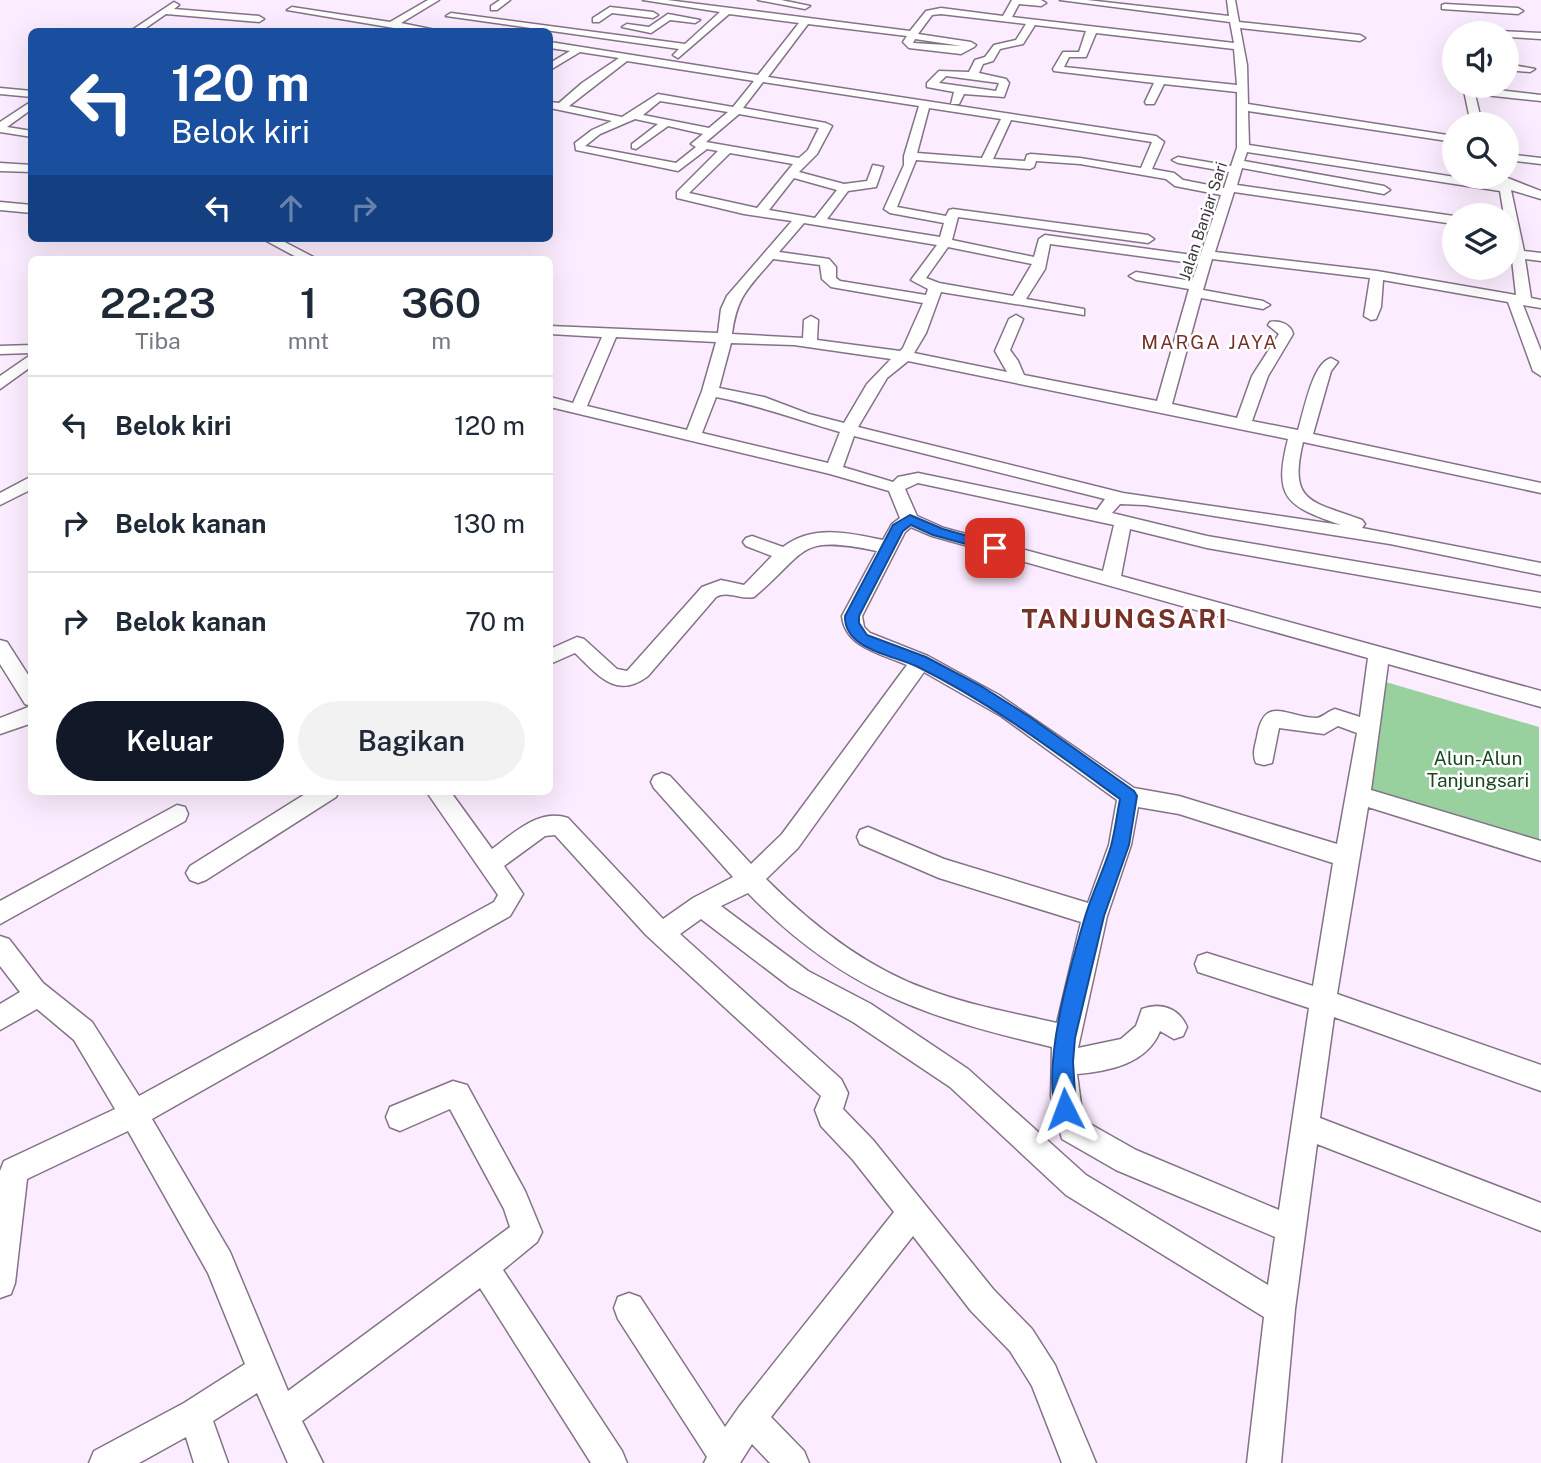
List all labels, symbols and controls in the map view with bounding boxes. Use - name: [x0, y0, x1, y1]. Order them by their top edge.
- map controls: [1442, 21, 1519, 280]
- button: sound: [1442, 21, 1519, 98]
- text: 120 m: [171, 54, 310, 112]
- icon: left: [56, 56, 147, 147]
- button: search: [1442, 112, 1519, 189]
- text: Belok kiri: [171, 113, 310, 150]
- street label: Jalan Banjar Sari: [1175, 159, 1231, 283]
- icon: left: [199, 189, 237, 227]
- icon: ahead: [272, 189, 310, 227]
- icon: right: [345, 189, 383, 227]
- button: layers: [1442, 203, 1519, 280]
- text: 22:23: [100, 278, 216, 327]
- text: 1: [300, 278, 317, 327]
- text: 360: [401, 278, 481, 327]
- text: Tiba: [135, 327, 181, 354]
- text: mnt: [288, 327, 329, 354]
- text: m: [431, 327, 451, 354]
- district label: MARGA JAYA: [1141, 331, 1279, 353]
- icon: left: [56, 406, 94, 444]
- text: Belok kiri: [115, 410, 231, 441]
- text: 120 m: [454, 410, 525, 441]
- icon: right: [56, 504, 94, 542]
- text: Belok kanan: [115, 508, 266, 539]
- text: 130 m: [453, 508, 525, 539]
- pin: [965, 518, 1025, 578]
- icon: arrive: [976, 529, 1014, 567]
- icon: right: [56, 602, 94, 640]
- district label: TANJUNGSARI: [1022, 603, 1228, 634]
- text: Belok kanan: [115, 606, 266, 637]
- text: 70 m: [465, 606, 525, 637]
- button: Keluar: [56, 701, 284, 781]
- button: Bagikan: [298, 701, 525, 781]
- park label: Alun-Alun Tanjungsari: [1427, 747, 1529, 791]
- position arrow: [1028, 1072, 1102, 1146]

